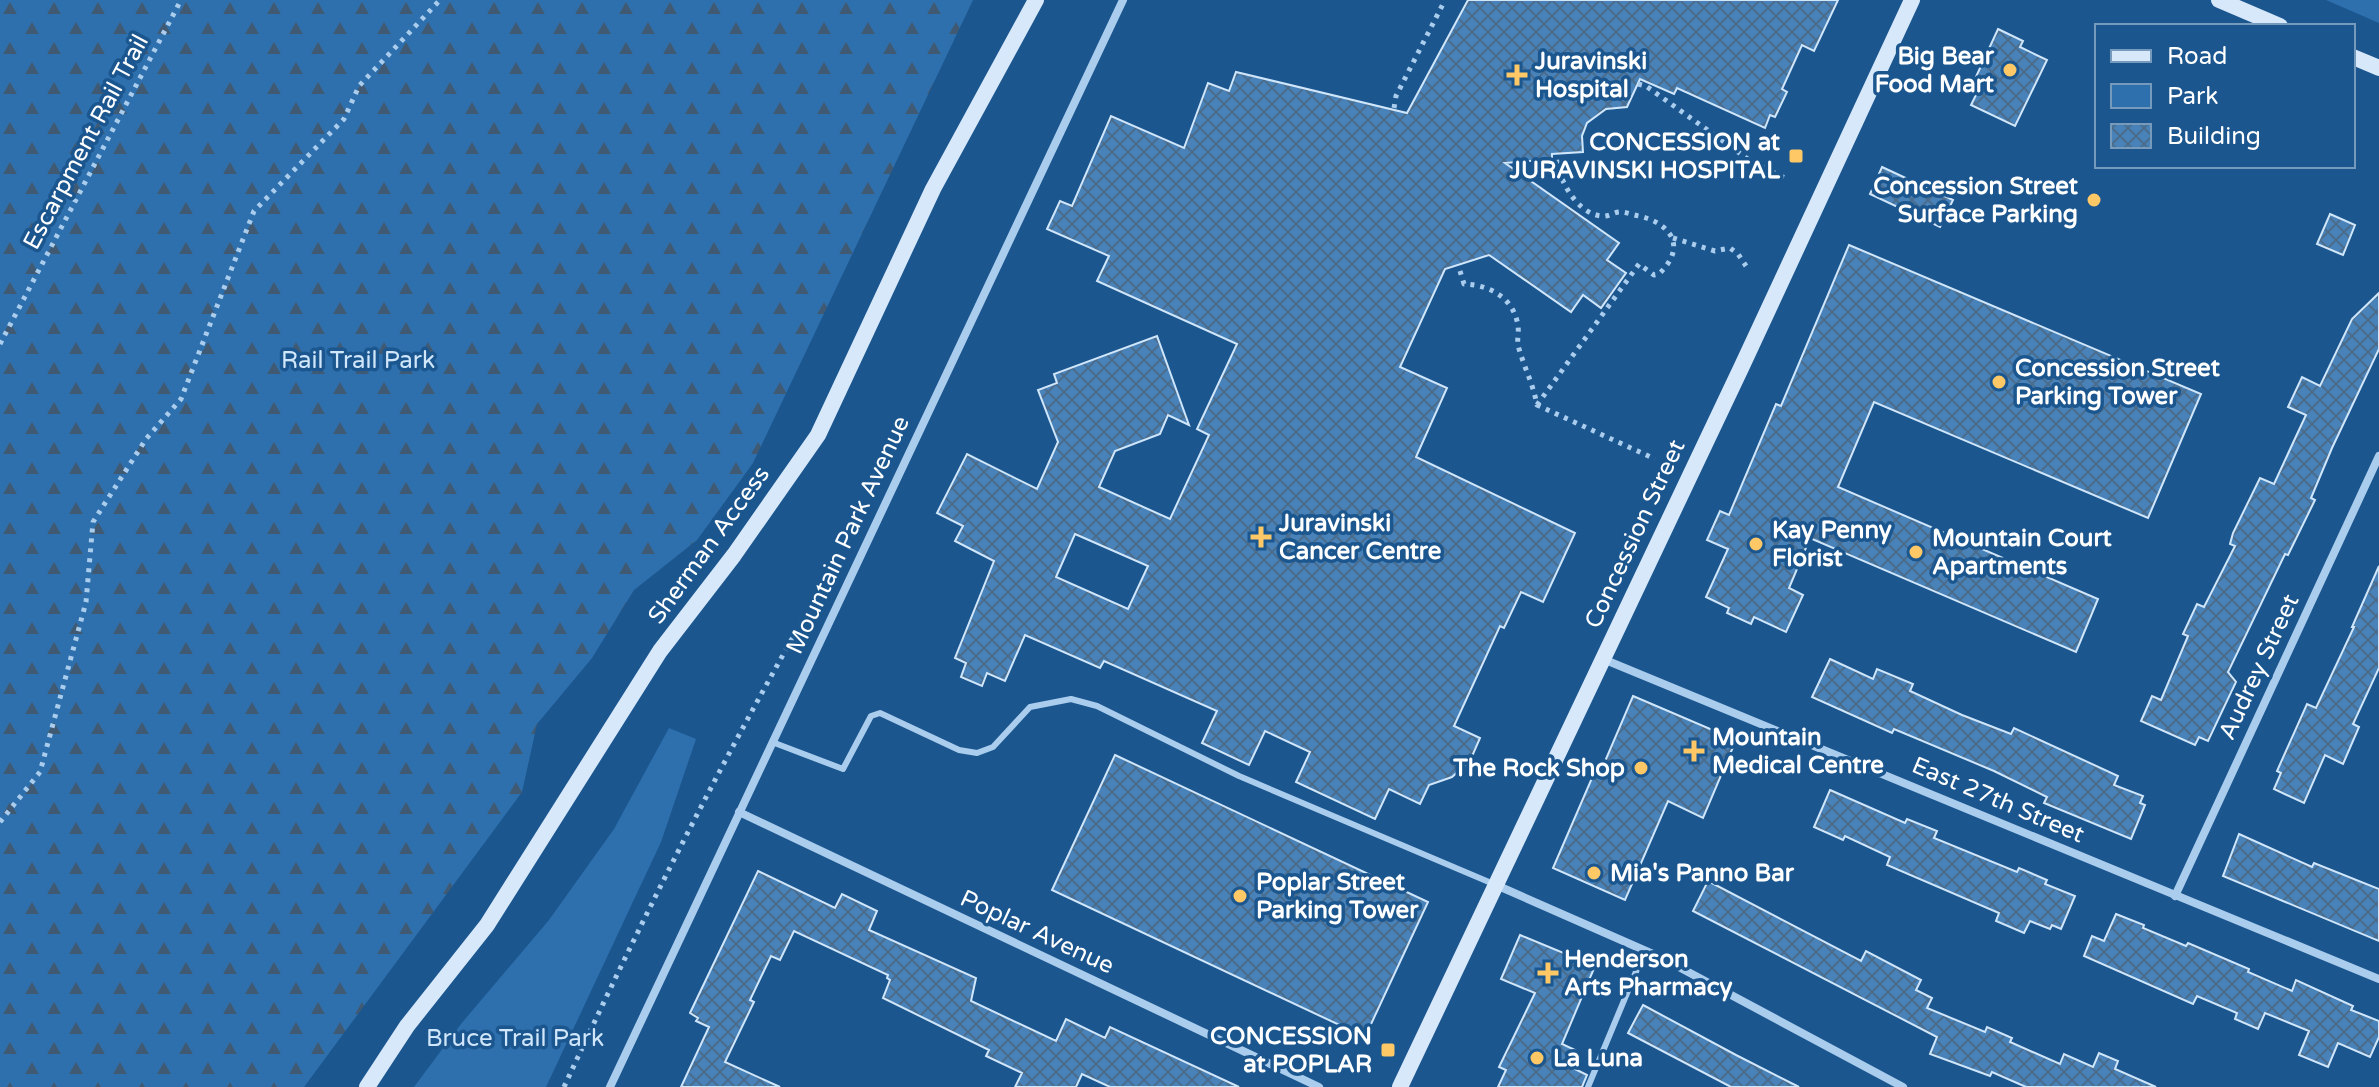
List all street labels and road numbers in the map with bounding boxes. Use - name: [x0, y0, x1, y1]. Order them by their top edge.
- street label: Escarpment Rail Trail: [17, 30, 155, 254]
- street label: Mountain Park Avenue: [780, 411, 916, 659]
- street label: Concession Street: [1579, 435, 1691, 633]
- street label: Sherman Access: [642, 460, 776, 630]
- street label: Audrey Street: [2213, 590, 2305, 744]
- street label: East 27th Street: [1908, 751, 2088, 849]
- street label: Poplar Avenue: [955, 884, 1119, 980]

